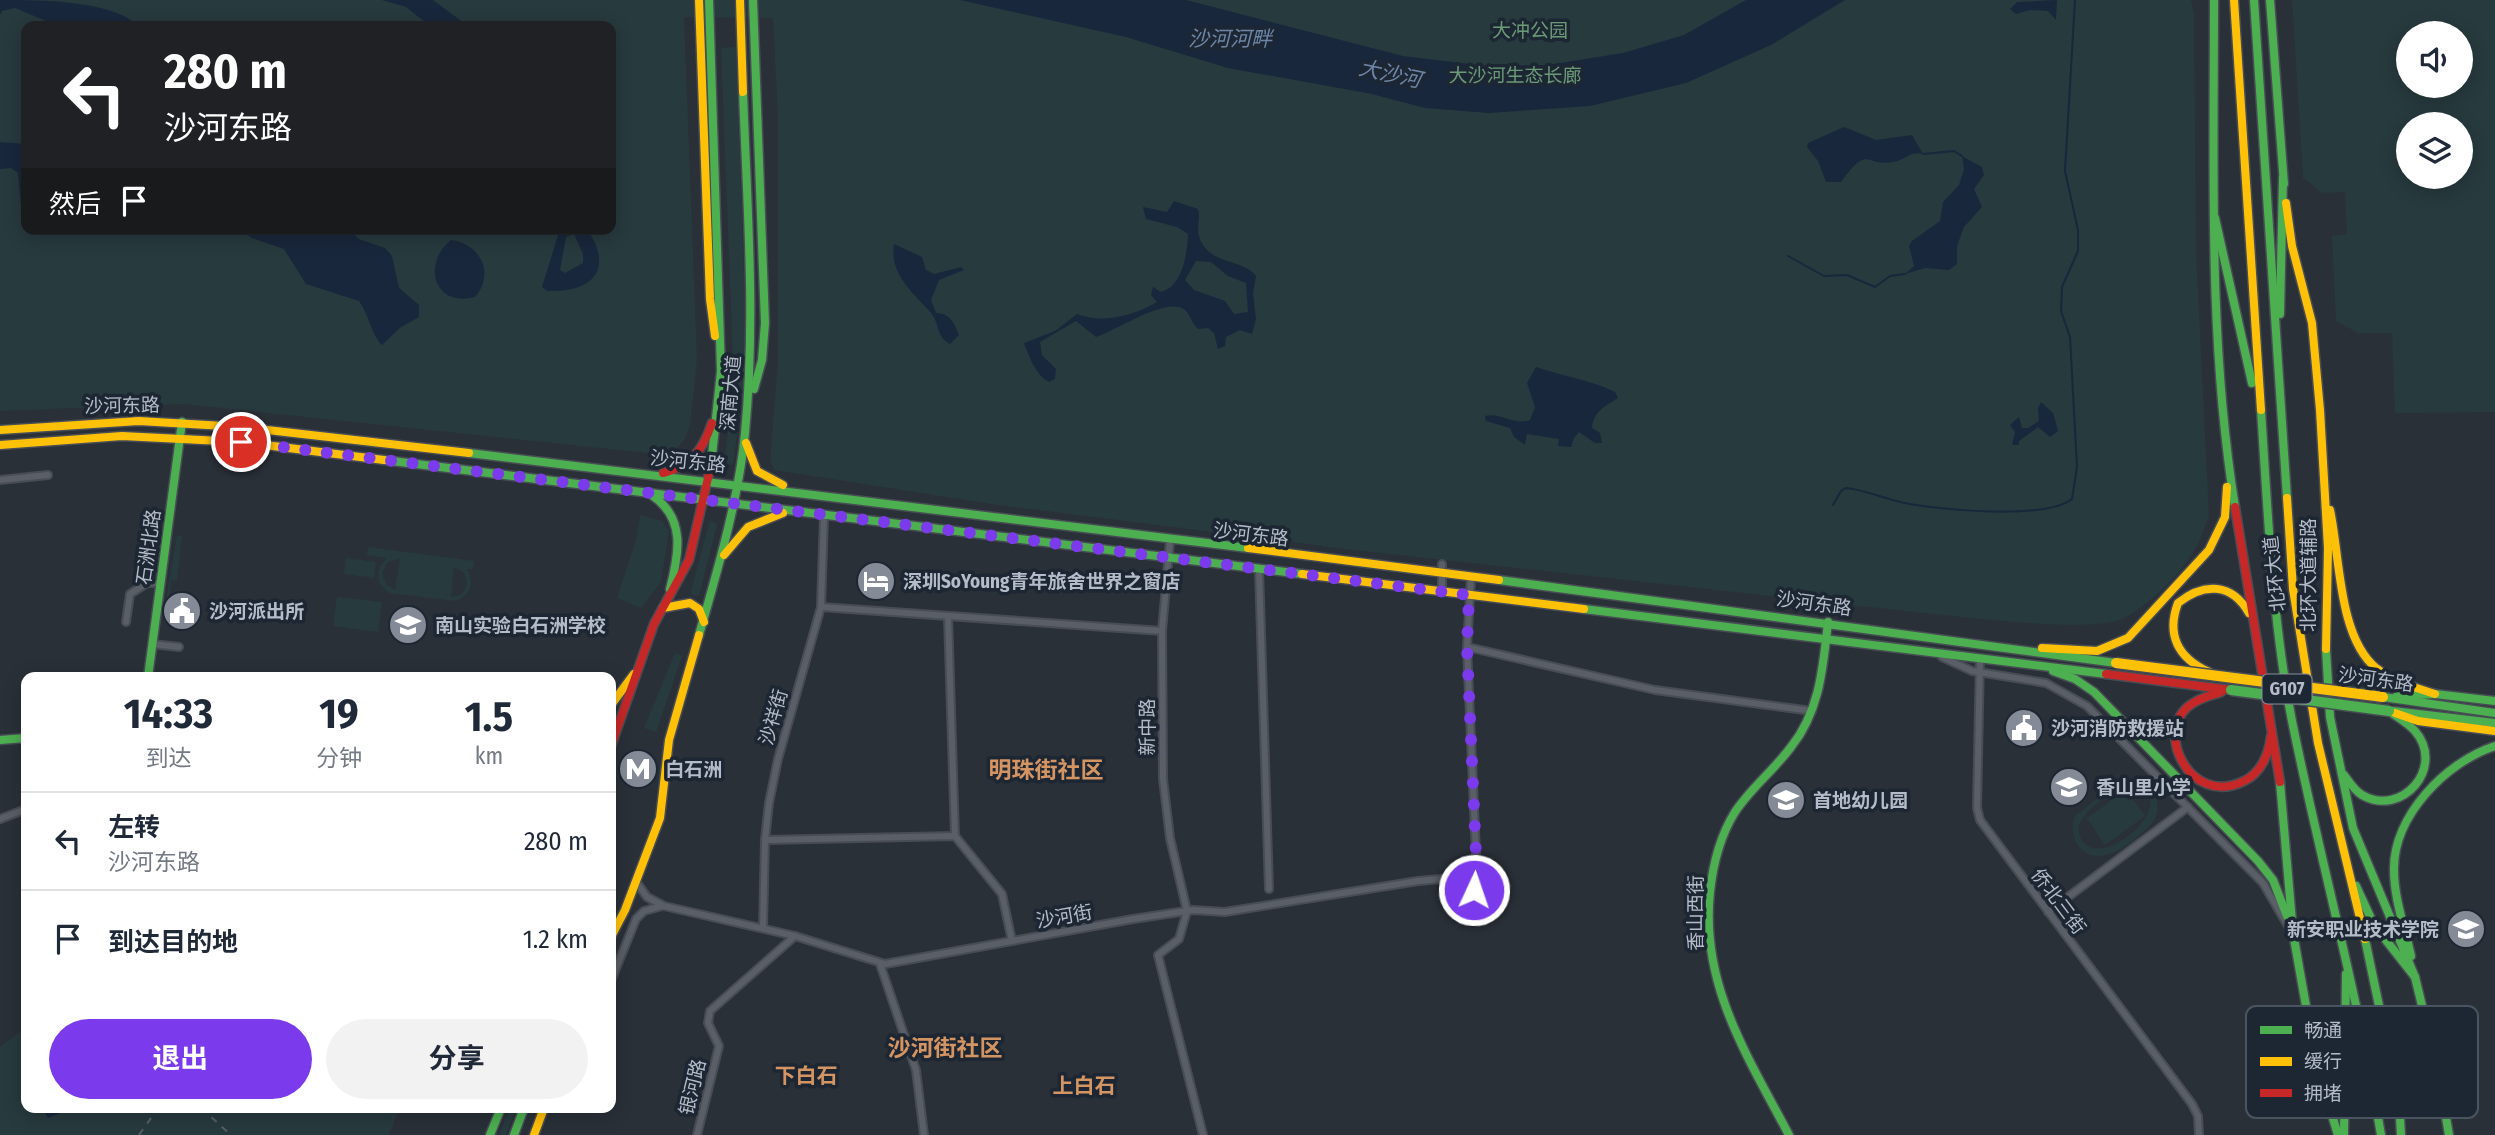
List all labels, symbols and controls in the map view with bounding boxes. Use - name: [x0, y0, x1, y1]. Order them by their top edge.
- park label: 大冲公园: [1492, 19, 1568, 42]
- map controls: [2396, 21, 2473, 189]
- button: sound: [2396, 21, 2473, 98]
- water label: 沙河河畔: [1188, 26, 1275, 52]
- text: 280 m: [164, 42, 287, 101]
- icon: left: [49, 49, 140, 140]
- water label: 大沙河: [1356, 55, 1427, 94]
- park label: 大沙河生态长廊: [1448, 64, 1582, 87]
- text: 沙河东路: [164, 109, 292, 147]
- button: layers: [2396, 112, 2473, 189]
- icon: arrive: [115, 182, 153, 220]
- text: 然后: [49, 189, 101, 220]
- street label: 深南大道: [716, 354, 745, 432]
- street label: 沙河东路: [84, 393, 160, 418]
- pin: [211, 412, 271, 472]
- icon: arrive: [222, 423, 260, 461]
- street label: 沙河东路: [649, 446, 727, 477]
- street label: 石洲北路: [132, 508, 165, 586]
- street label: 沙河东路: [1212, 518, 1290, 551]
- street label: 北环大道辅路: [2297, 518, 2320, 632]
- street label: 北环大道: [2259, 535, 2290, 613]
- hotel icon: 深圳SoYoung青年旅舍世界之窗店: [855, 560, 897, 602]
- place label: 深圳SoYoung青年旅舍世界之窗店: [903, 570, 1180, 593]
- street label: 沙河东路: [1775, 587, 1853, 620]
- public building icon: 沙河派出所: [161, 590, 203, 632]
- place label: 沙河派出所: [209, 600, 304, 623]
- school or university icon: 南山实验白石洲学校: [387, 604, 429, 646]
- place label: 南山实验白石洲学校: [435, 614, 606, 637]
- street label: 沙河东路: [2337, 663, 2415, 696]
- road number: G107: [2262, 674, 2312, 704]
- street label: 沙祥街: [755, 687, 792, 748]
- text: 14:33: [124, 689, 213, 739]
- text: 19: [319, 689, 359, 739]
- text: 1.5: [465, 692, 513, 742]
- street label: 新中路: [1136, 698, 1159, 756]
- public building icon: 沙河消防救援站: [2003, 707, 2045, 749]
- place label: 沙河消防救援站: [2051, 717, 2184, 740]
- text: km: [475, 742, 503, 770]
- text: 到达: [145, 744, 191, 772]
- text: 分钟: [316, 744, 362, 772]
- metro station icon: 白石洲: [617, 748, 659, 790]
- district label: 明珠街社区: [989, 756, 1104, 784]
- place label: 白石洲: [665, 758, 722, 781]
- school or university icon: 香山里小学: [2048, 766, 2090, 808]
- place label: 香山里小学: [2096, 776, 2191, 799]
- school or university icon: 首地幼儿园: [1765, 779, 1807, 821]
- place label: 首地幼儿园: [1813, 789, 1908, 812]
- text: 左转: [108, 812, 160, 843]
- icon: left: [49, 822, 87, 860]
- text: 280 m: [524, 826, 588, 857]
- text: 沙河东路: [108, 848, 200, 876]
- position arrow: [1437, 853, 1511, 927]
- street label: 侨北三街: [2027, 864, 2091, 939]
- street label: 香山西街: [1684, 875, 1707, 951]
- street label: 沙河街: [1034, 900, 1094, 933]
- school or university icon: 新安职业技术学院: [2445, 908, 2487, 950]
- place label: 新安职业技术学院: [2287, 918, 2439, 941]
- icon: arrive: [49, 920, 87, 958]
- text: 1.2 km: [523, 924, 588, 955]
- text: 到达目的地: [108, 927, 238, 958]
- legend: [2246, 1006, 2478, 1118]
- button: 退出: [49, 1019, 312, 1099]
- button: 分享: [326, 1019, 588, 1099]
- text: 畅通: [2304, 1019, 2342, 1042]
- district label: 沙河街社区: [888, 1034, 1003, 1062]
- text: 缓行: [2304, 1050, 2342, 1073]
- street label: 银河路: [674, 1057, 711, 1118]
- district label: 下白石: [775, 1063, 838, 1089]
- district label: 上白石: [1053, 1073, 1116, 1099]
- text: 拥堵: [2304, 1082, 2342, 1105]

